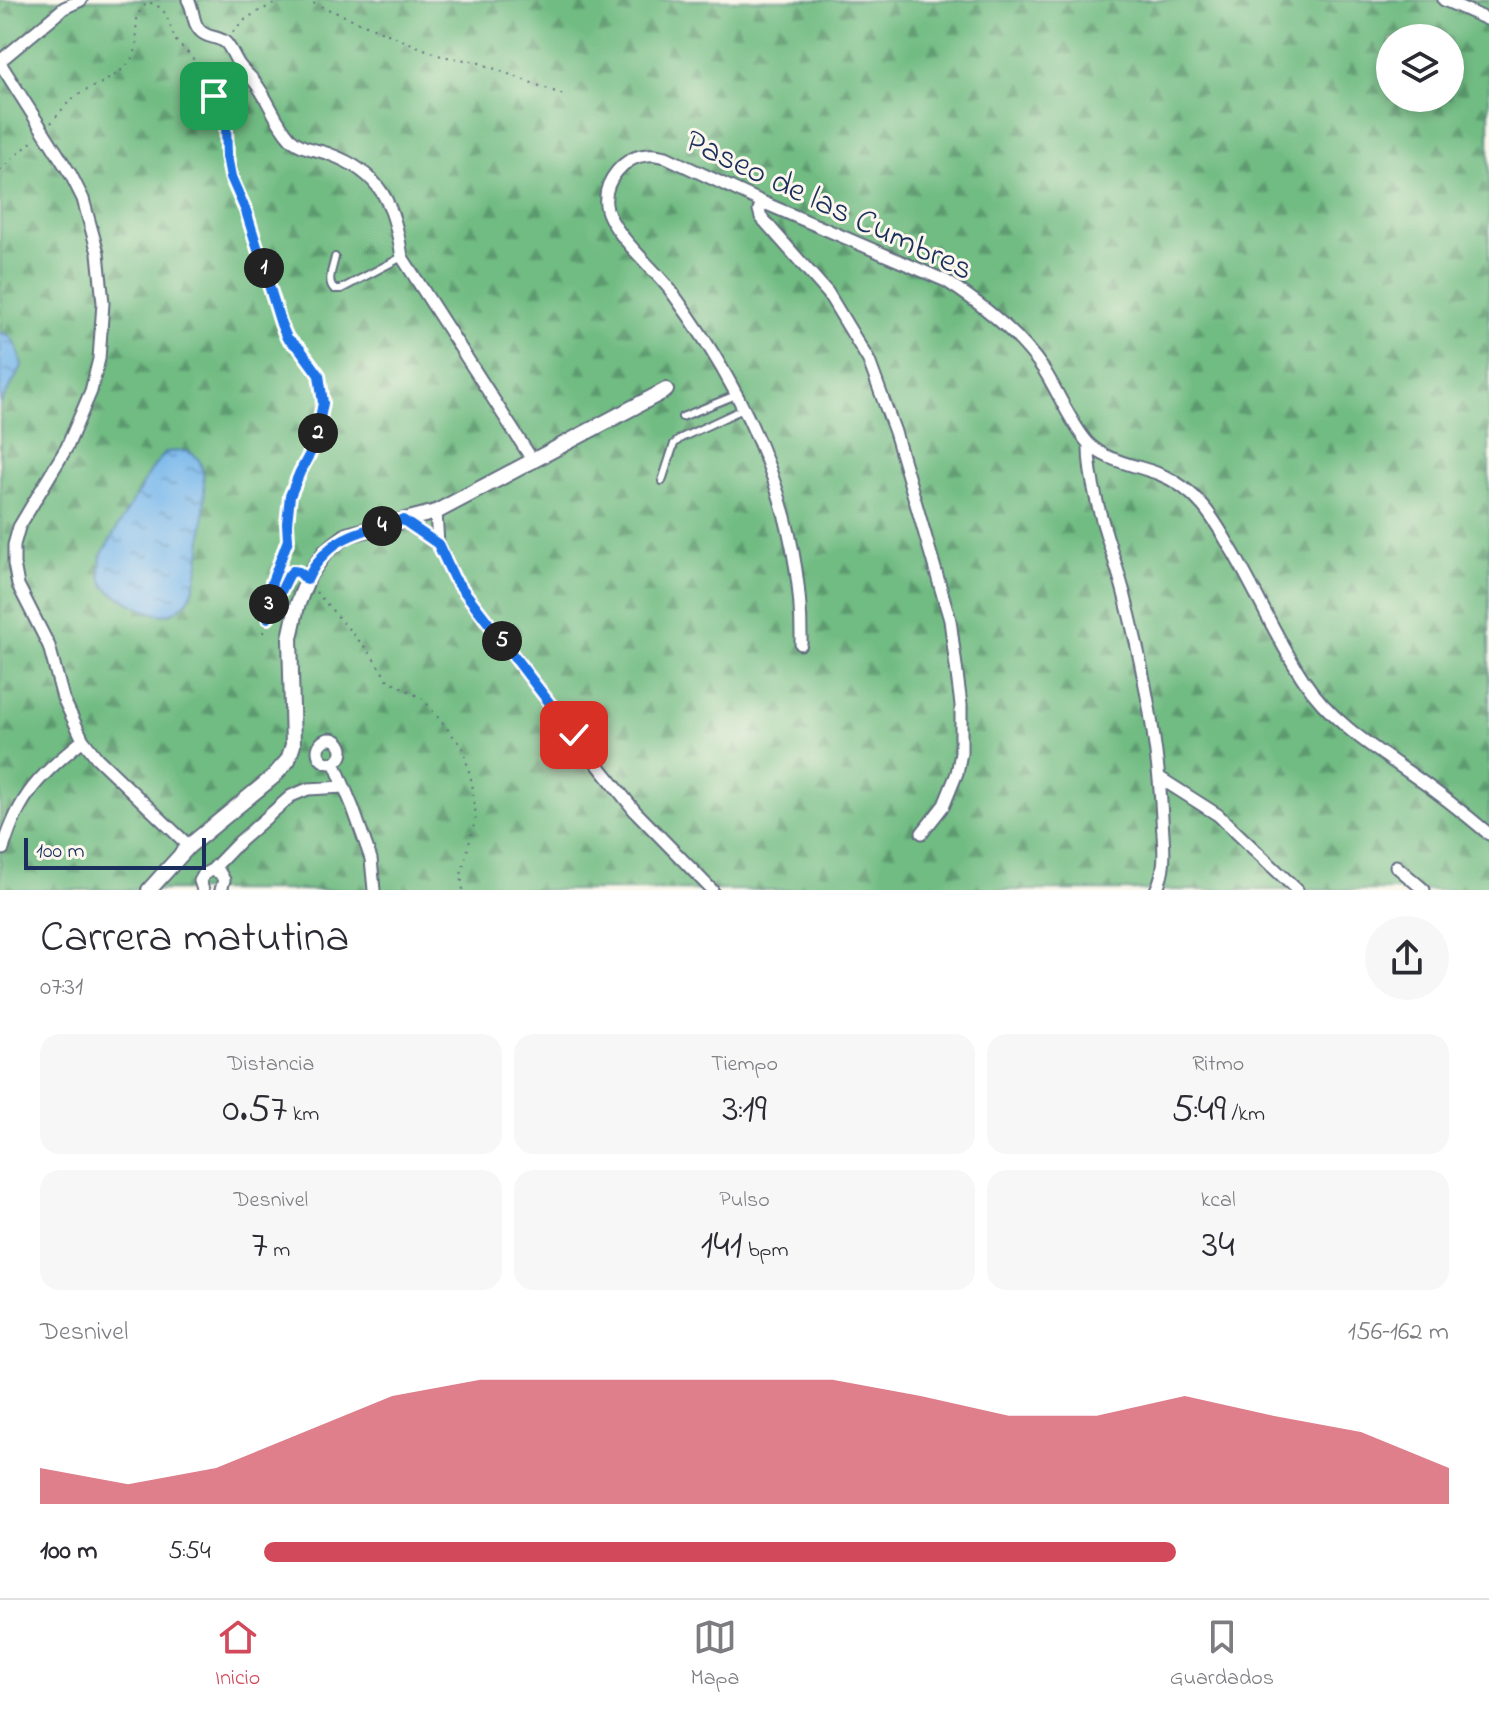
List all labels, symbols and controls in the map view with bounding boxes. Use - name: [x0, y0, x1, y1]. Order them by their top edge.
- map controls: [1376, 24, 1464, 112]
- button: layers: [1376, 24, 1464, 112]
- pin: [180, 62, 248, 130]
- icon: arrive: [192, 74, 236, 118]
- street label: Paseo de las Cumbres: [676, 118, 981, 295]
- pin: 1: [244, 248, 284, 288]
- text: 1: [261, 252, 268, 284]
- pin: 2: [298, 413, 338, 453]
- text: 2: [313, 417, 323, 449]
- pin: 4: [362, 506, 402, 546]
- text: 4: [377, 510, 387, 542]
- pin: 3: [249, 584, 289, 624]
- text: 3: [264, 588, 274, 620]
- pin: 5: [482, 621, 522, 661]
- text: 5: [496, 625, 508, 657]
- pin: [540, 701, 608, 769]
- icon: check: [552, 713, 596, 757]
- scale bar: [24, 834, 206, 870]
- text: 100 m: [36, 836, 85, 868]
- text: Carrera matutina: [40, 907, 349, 971]
- button: share: [1365, 916, 1449, 1000]
- text: 07:31: [40, 969, 83, 1007]
- text: Distancia: [227, 1049, 314, 1081]
- text: Tiempo: [711, 1049, 778, 1081]
- text: Ritmo: [1192, 1049, 1244, 1081]
- text: 0.57: [222, 1081, 287, 1140]
- text: 3:19: [722, 1081, 767, 1140]
- text: 5:49: [1171, 1081, 1226, 1140]
- text: km: [287, 1099, 319, 1131]
- text: /km: [1226, 1099, 1265, 1131]
- text: Desnivel: [233, 1185, 308, 1217]
- text: Pulso: [719, 1185, 770, 1217]
- text: kcal: [1201, 1185, 1236, 1217]
- text: 7: [251, 1217, 268, 1276]
- text: 141: [700, 1217, 742, 1276]
- text: 34: [1202, 1217, 1235, 1276]
- text: m: [268, 1235, 290, 1267]
- text: bpm: [742, 1235, 789, 1267]
- text: Desnivel: [40, 1314, 128, 1352]
- text: 156–162 m: [1348, 1314, 1449, 1352]
- text: 100 m: [40, 1533, 97, 1571]
- text: 5:54: [168, 1533, 211, 1571]
- tab: Inicio: [215, 1615, 260, 1695]
- tab: Mapa: [690, 1615, 739, 1695]
- tab: Guardados: [1170, 1615, 1274, 1695]

